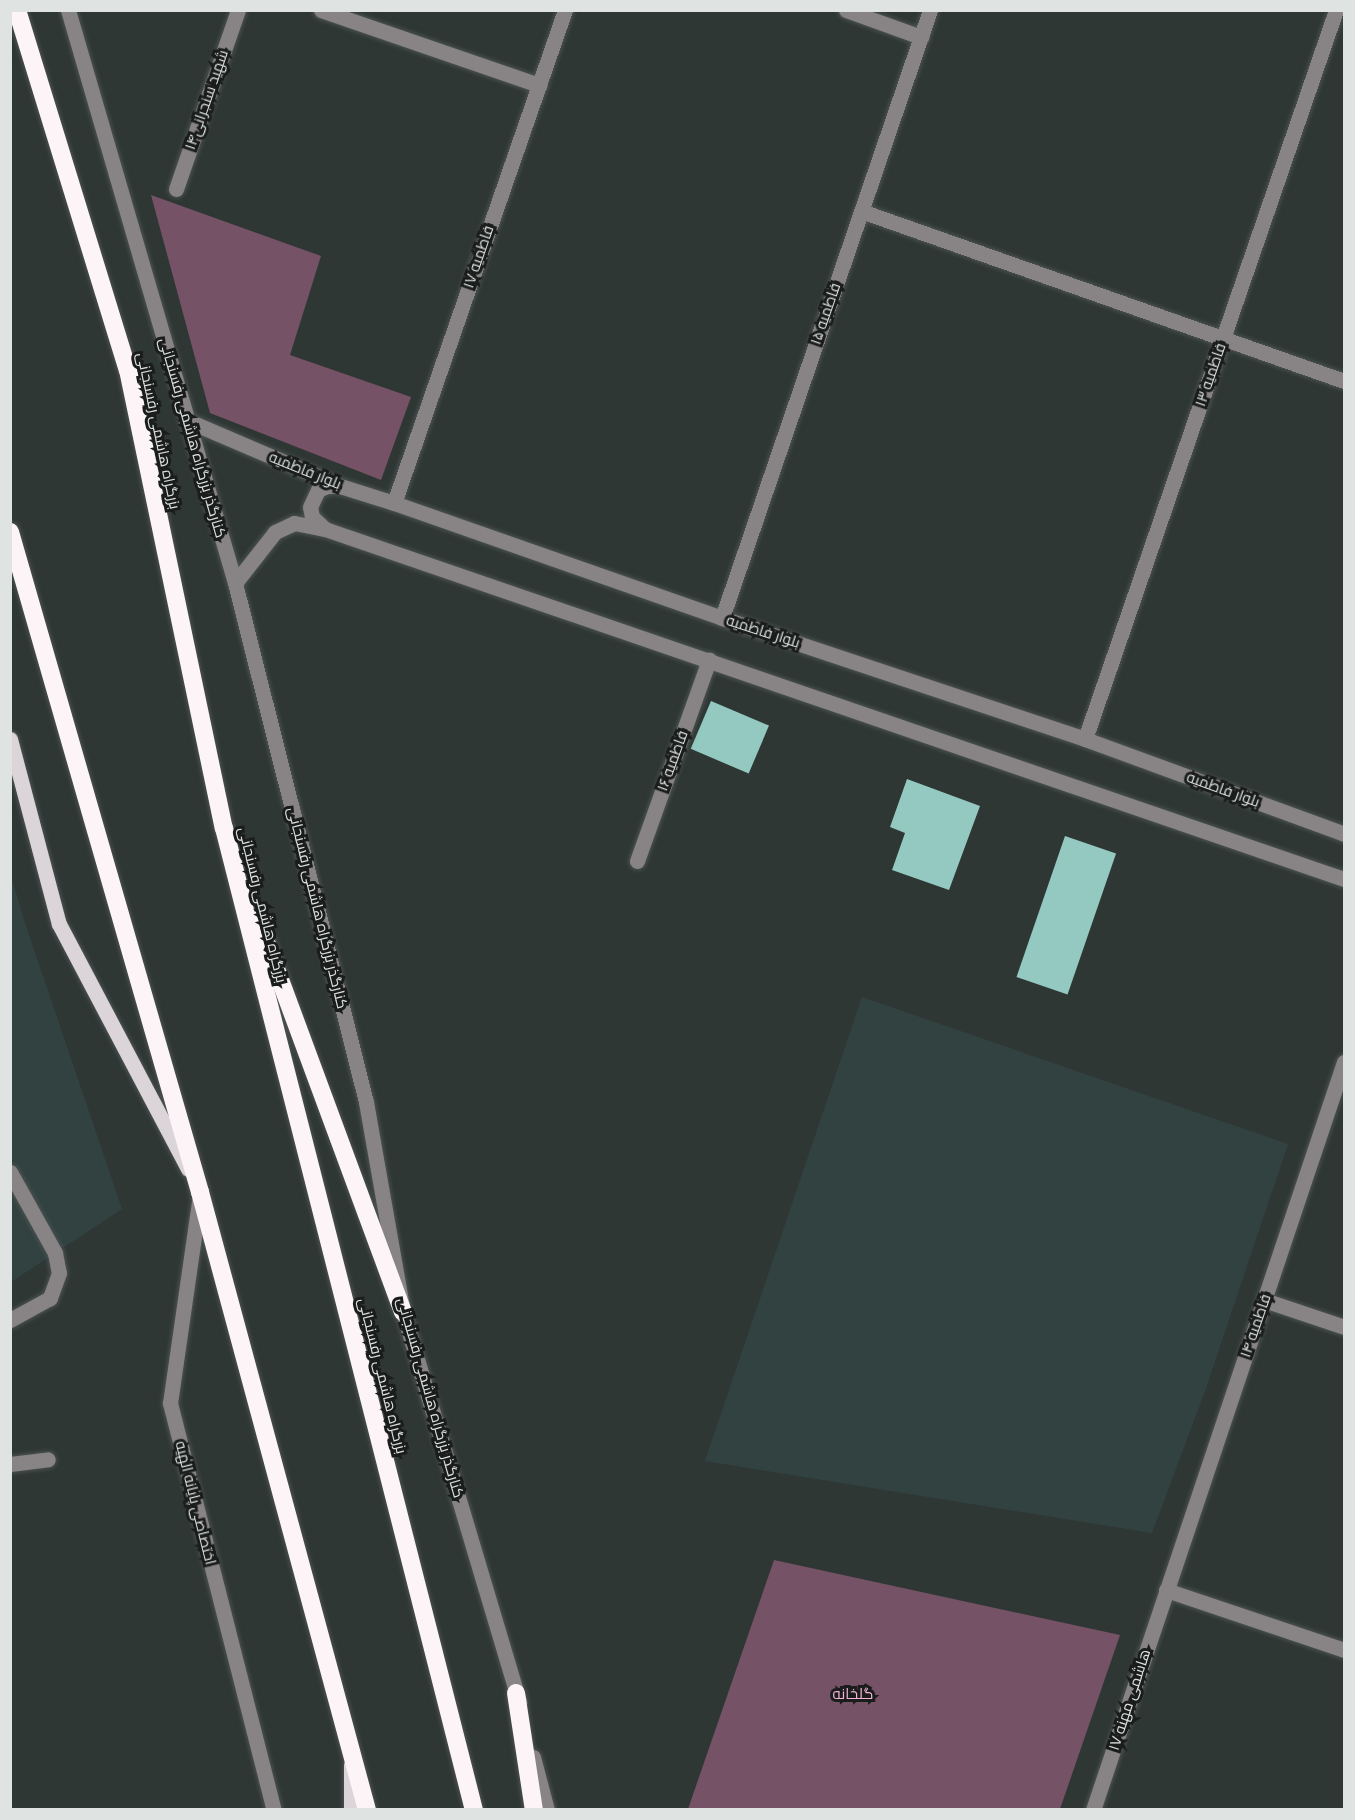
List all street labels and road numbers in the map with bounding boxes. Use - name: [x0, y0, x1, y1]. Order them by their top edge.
- street label: شهید سنجرانی۱۴: [182, 48, 232, 152]
- street label: فاطمیه ۱۷: [460, 223, 498, 291]
- street label: فاطمیه ۱۵: [807, 281, 845, 347]
- street label: کنارگذر بزرگراه هاشمی رفسنجانی: [155, 336, 229, 540]
- street label: فاطمیه ۱۳: [1192, 341, 1230, 409]
- street label: بزرگراه هاشمی رفسنجانی: [133, 351, 183, 511]
- street label: بلوار فاطمیه: [266, 448, 344, 494]
- street label: بلوار فاطمیه: [724, 612, 802, 652]
- street label: فاطمیه ۱۶: [654, 728, 692, 794]
- street label: بلوار فاطمیه: [1184, 768, 1262, 812]
- street label: کنارگذر بزرگراه هاشمی رفسنجانی: [283, 805, 351, 1011]
- street label: بزرگراه هاشمی رفسنجانی: [234, 825, 290, 985]
- street label: فاطمیه ۱۴: [1237, 1292, 1275, 1360]
- street label: بزرگراه هاشمی رفسنجانی: [354, 1296, 410, 1456]
- street label: کنارگذر بزرگراه هاشمی رفسنجانی: [393, 1296, 467, 1500]
- street label: اختصاصی پایانه الهیه: [171, 1439, 219, 1567]
- street label: هاشمی مهنه ۱۷: [1105, 1647, 1155, 1753]

